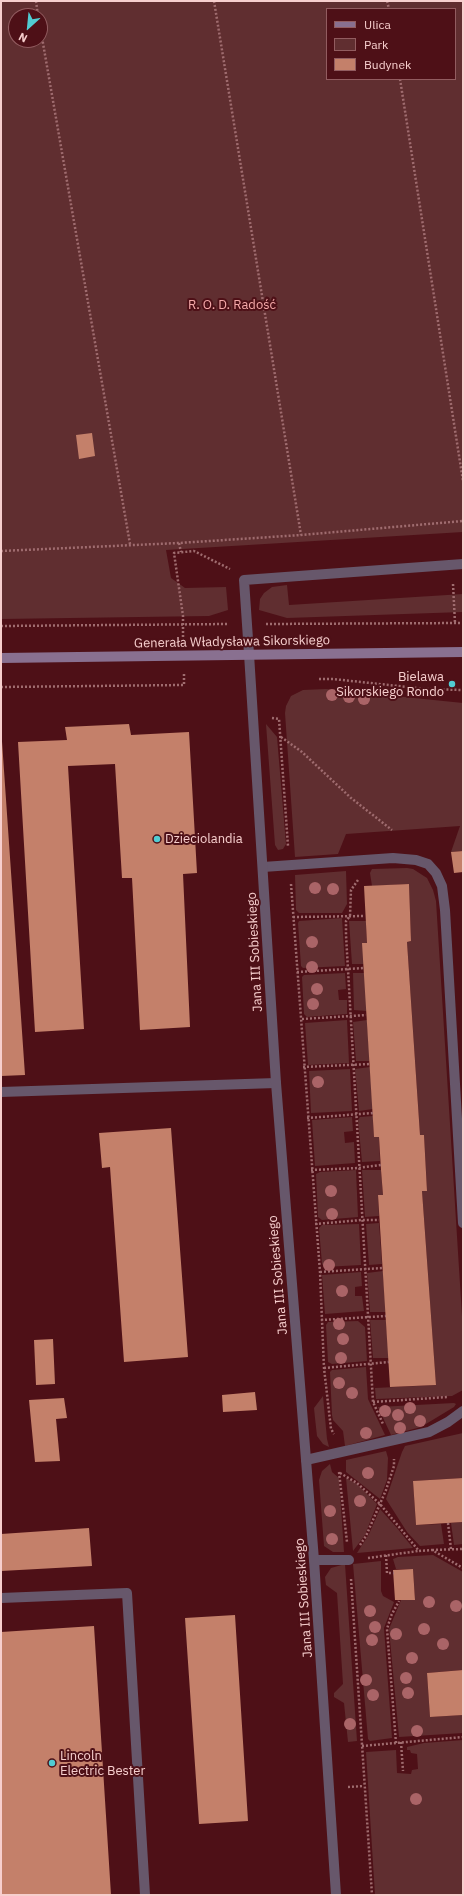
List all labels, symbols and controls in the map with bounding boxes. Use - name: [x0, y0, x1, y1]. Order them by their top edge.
- north arrow: [8, 8, 48, 48]
- legend: [326, 8, 456, 80]
- text: Ulica: [364, 17, 391, 32]
- text: N: [16, 30, 30, 46]
- text: Park: [364, 37, 388, 52]
- text: Budynek: [364, 57, 411, 72]
- park label: R. O. D. Radość: [188, 297, 276, 313]
- street label: Generała Władysława Sikorskiego: [134, 632, 330, 652]
- place label: Bielawa Sikorskiego Rondo: [336, 669, 444, 700]
- marker: Bielawa Sikorskiego Rondo: [447, 679, 457, 689]
- place label: Dzieciolandia: [165, 831, 243, 847]
- marker: Dzieciolandia: [152, 834, 162, 844]
- street label: Jana III Sobieskiego: [244, 892, 266, 1012]
- street label: Jana III Sobieskiego: [265, 1215, 291, 1335]
- street label: Jana III Sobieskiego: [292, 1538, 316, 1658]
- place label: Lincoln Electric Bester: [60, 1748, 145, 1779]
- marker: Lincoln Electric Bester: [47, 1758, 57, 1768]

